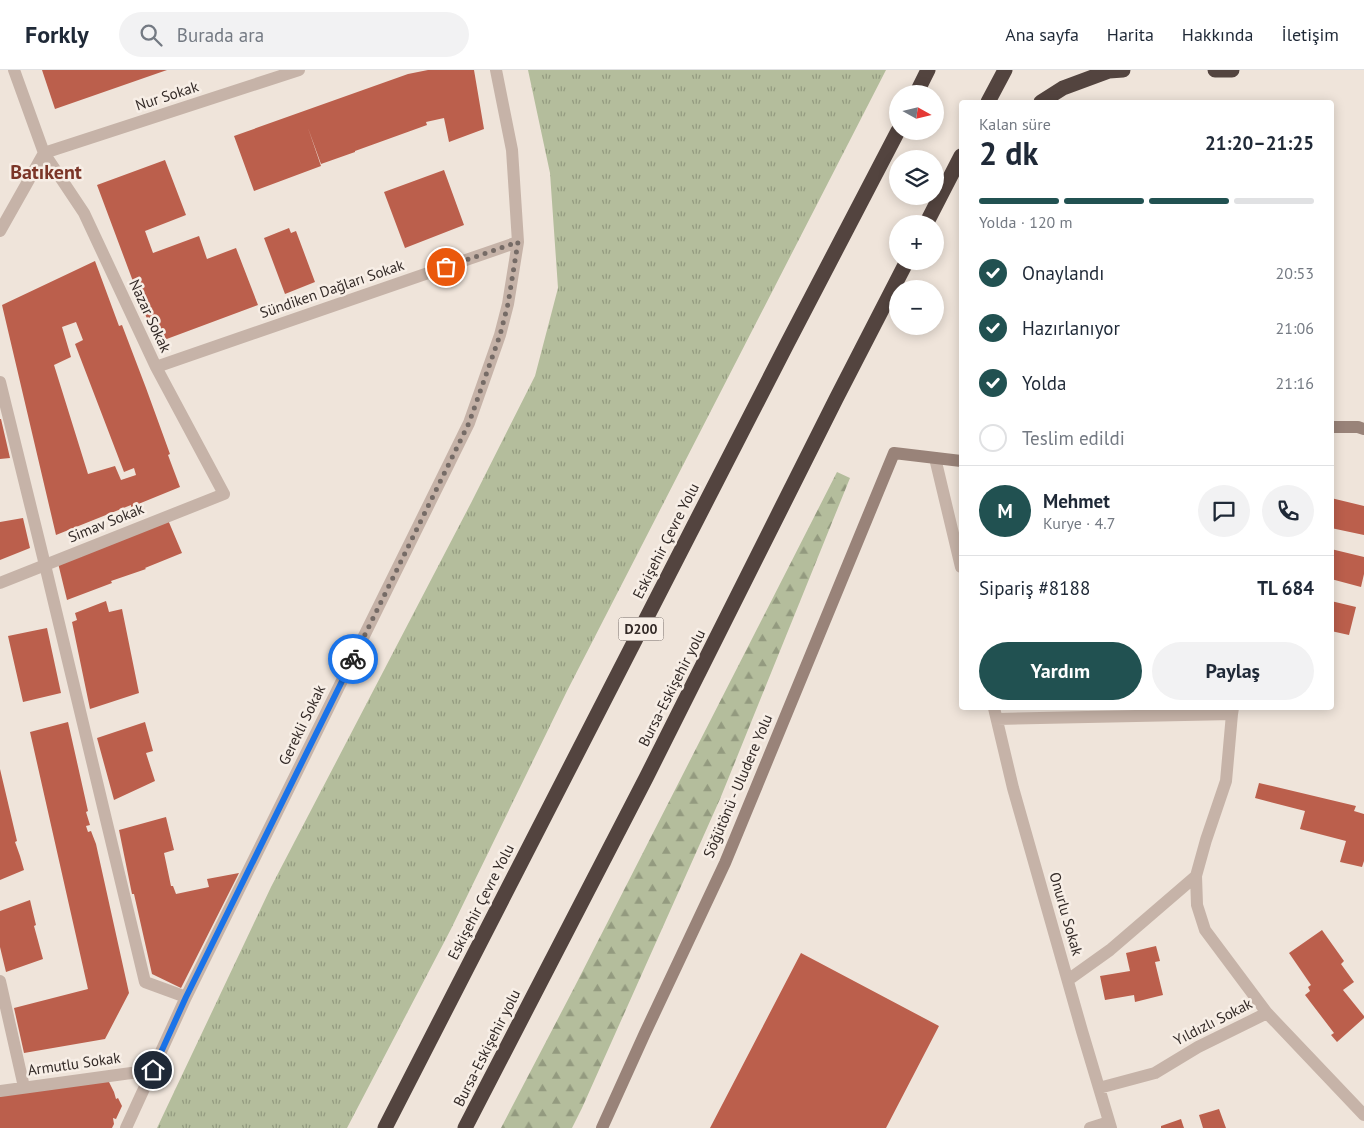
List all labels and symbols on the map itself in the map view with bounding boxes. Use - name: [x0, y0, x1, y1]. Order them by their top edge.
- street label: Nur Sokak: [133, 76, 202, 115]
- north arrow: [889, 85, 944, 140]
- district label: Batıkent: [10, 159, 82, 185]
- pin: [425, 246, 467, 288]
- street label: Sündiken Dağları Sokak: [257, 255, 407, 322]
- street label: Nazar Sokak: [125, 276, 176, 356]
- street label: Eskişehir Çevre Yolu: [628, 480, 703, 602]
- street label: Simav Sokak: [65, 498, 147, 546]
- road number: D200: [618, 618, 664, 640]
- street label: Bursa-Eskişehir yolu: [634, 626, 709, 750]
- courier: [328, 634, 378, 684]
- street label: Gerekli Sokak: [274, 681, 329, 768]
- street label: Söğütönü - Uludere Yolu: [699, 711, 776, 860]
- street label: Eskişehir Çevre Yolu: [443, 841, 518, 963]
- street label: Onurlu Sokak: [1046, 870, 1088, 959]
- street label: Bursa-Eskişehir yolu: [449, 986, 524, 1110]
- street label: Yıldızlı Sokak: [1170, 993, 1256, 1049]
- street label: Armutlu Sokak: [26, 1047, 122, 1079]
- pin: [132, 1049, 174, 1091]

